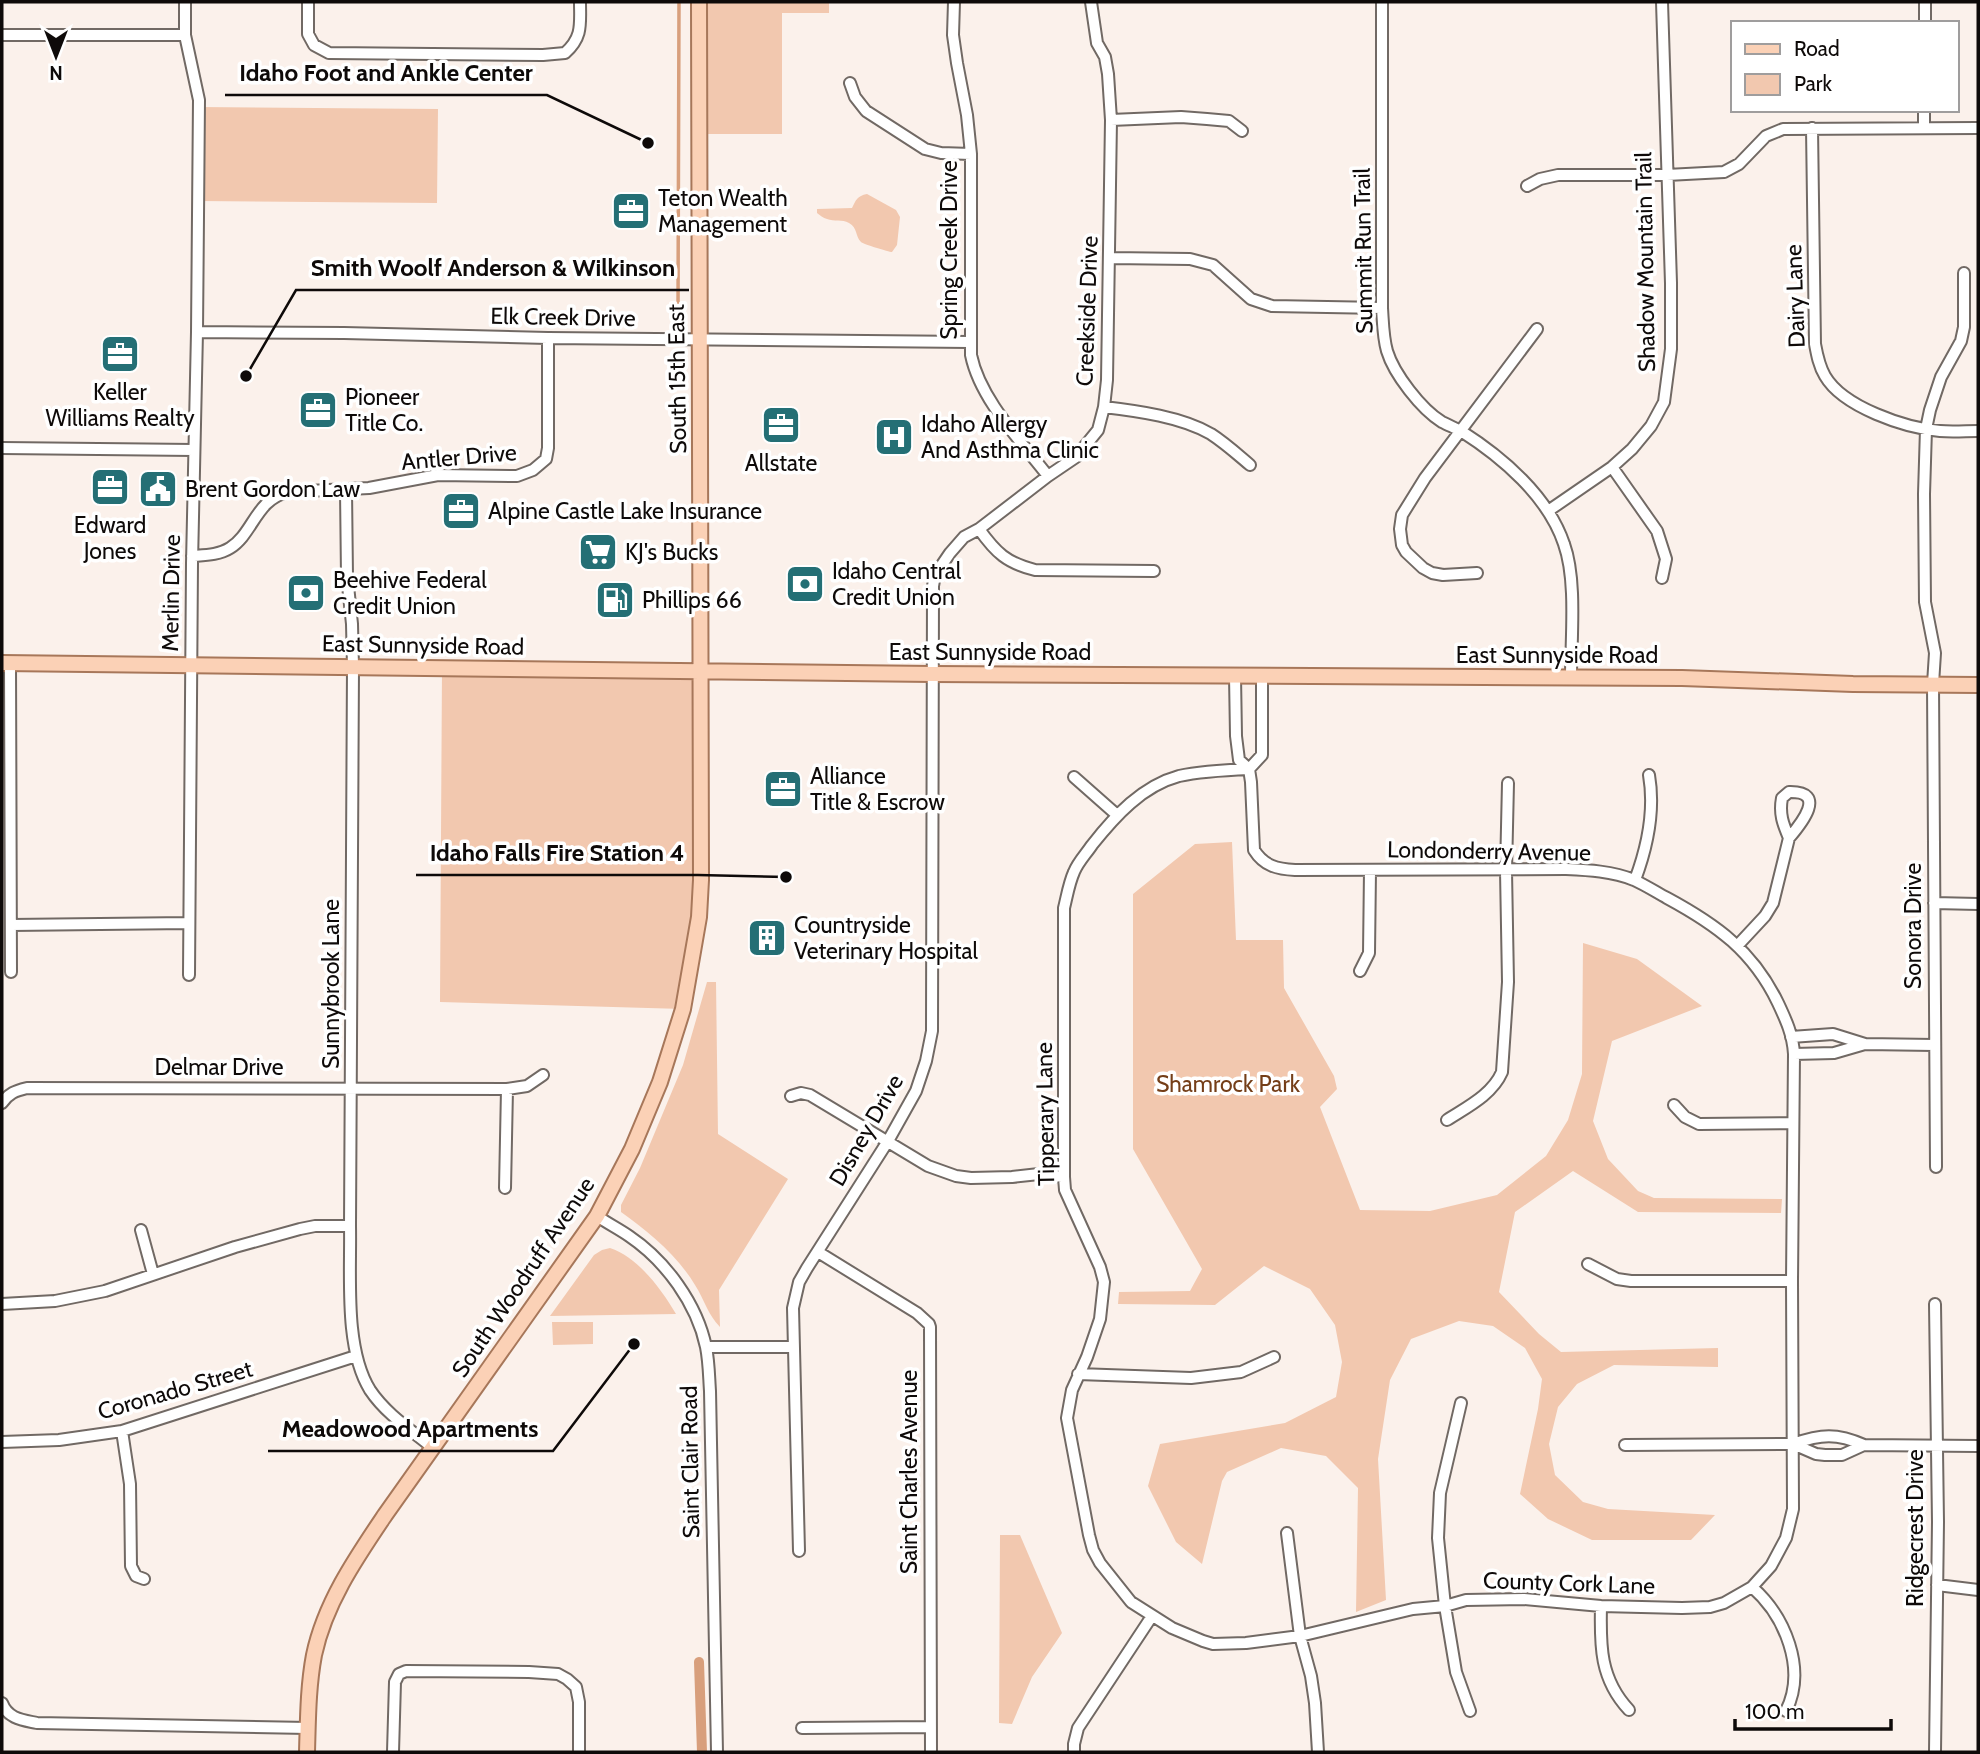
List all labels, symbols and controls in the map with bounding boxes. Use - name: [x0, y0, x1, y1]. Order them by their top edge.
- north arrow: [21, 21, 91, 91]
- legend: [1731, 21, 1959, 112]
- text: Road: [1794, 36, 1840, 61]
- callout: Idaho Foot and Ankle Center: [225, 50, 547, 95]
- text: Idaho Foot and Ankle Center: [239, 58, 533, 87]
- text: N: [49, 61, 63, 84]
- text: Park: [1794, 71, 1832, 96]
- street label: Shadow Mountain Trail: [1629, 151, 1661, 372]
- street label: Spring Creek Drive: [935, 160, 963, 340]
- street label: Summit Run Trail: [1348, 167, 1378, 334]
- place label: Teton Wealth Management: [658, 184, 788, 238]
- office icon: Teton Wealth Management: [610, 190, 652, 232]
- street label: Creekside Drive: [1070, 235, 1104, 387]
- street label: Dairy Lane: [1779, 243, 1811, 348]
- callout: Smith Woolf Anderson & Wilkinson: [296, 245, 689, 290]
- text: Smith Woolf Anderson & Wilkinson: [311, 253, 675, 282]
- street label: Elk Creek Drive: [490, 302, 636, 332]
- street label: South 15th East: [662, 304, 692, 454]
- office icon: Keller Williams Realty: [99, 333, 141, 375]
- place label: Keller Williams Realty: [45, 378, 195, 432]
- place label: Pioneer Title Co.: [345, 383, 423, 437]
- office icon: Pioneer Title Co.: [297, 389, 339, 431]
- office icon: Allstate: [760, 404, 802, 446]
- place label: Idaho Allergy And Asthma Clinic: [921, 410, 1099, 464]
- hospital icon: Idaho Allergy And Asthma Clinic: [873, 416, 915, 458]
- street label: Antler Drive: [400, 438, 518, 476]
- place label: Allstate: [745, 449, 817, 477]
- office icon: Edward Jones: [89, 466, 131, 508]
- public building icon: Brent Gordon Law: [137, 468, 179, 510]
- place label: Brent Gordon Law: [185, 475, 361, 503]
- office icon: Alpine Castle Lake Insurance: [440, 490, 482, 532]
- place label: Alpine Castle Lake Insurance: [488, 497, 762, 525]
- place label: Edward Jones: [74, 511, 146, 565]
- supermarket icon: KJ's Bucks: [577, 531, 619, 573]
- street label: Merlin Drive: [156, 534, 186, 652]
- place label: KJ's Bucks: [625, 538, 718, 566]
- place label: Idaho Central Credit Union: [832, 557, 962, 611]
- bank icon: Idaho Central Credit Union: [784, 563, 826, 605]
- place label: Beehive Federal Credit Union: [333, 566, 487, 620]
- bank icon: Beehive Federal Credit Union: [285, 572, 327, 614]
- fuel station icon: Phillips 66: [594, 579, 636, 621]
- place label: Phillips 66: [642, 586, 742, 614]
- street label: East Sunnyside Road: [322, 629, 524, 661]
- street label: East Sunnyside Road: [889, 638, 1091, 666]
- street label: East Sunnyside Road: [1456, 641, 1658, 669]
- place label: Alliance Title & Escrow: [810, 762, 945, 816]
- office icon: Alliance Title & Escrow: [762, 768, 804, 810]
- callout: Idaho Falls Fire Station 4: [416, 830, 698, 875]
- street label: Londonderry Avenue: [1387, 835, 1591, 867]
- text: Idaho Falls Fire Station 4: [430, 838, 684, 867]
- street label: Sonora Drive: [1899, 863, 1927, 989]
- street label: Sunnybrook Lane: [317, 899, 345, 1069]
- place label: Countryside Veterinary Hospital: [794, 911, 979, 965]
- building icon: Countryside Veterinary Hospital: [746, 917, 788, 959]
- street label: Tipperary Lane: [1030, 1042, 1060, 1186]
- street label: Delmar Drive: [154, 1053, 284, 1081]
- street label: Disney Drive: [823, 1069, 909, 1191]
- park label: Shamrock Park: [1156, 1070, 1301, 1098]
- street label: South Woodruff Avenue: [446, 1172, 600, 1382]
- street label: Coronado Street: [94, 1354, 256, 1425]
- street label: Saint Charles Avenue: [895, 1369, 923, 1574]
- street label: Saint Clair Road: [675, 1385, 705, 1539]
- callout: Meadowood Apartments: [268, 1406, 553, 1451]
- text: Meadowood Apartments: [282, 1414, 538, 1443]
- street label: Ridgecrest Drive: [1901, 1449, 1929, 1607]
- street label: County Cork Lane: [1482, 1566, 1656, 1600]
- scale bar: [1735, 1688, 1891, 1732]
- text: 100 m: [1745, 1699, 1804, 1724]

